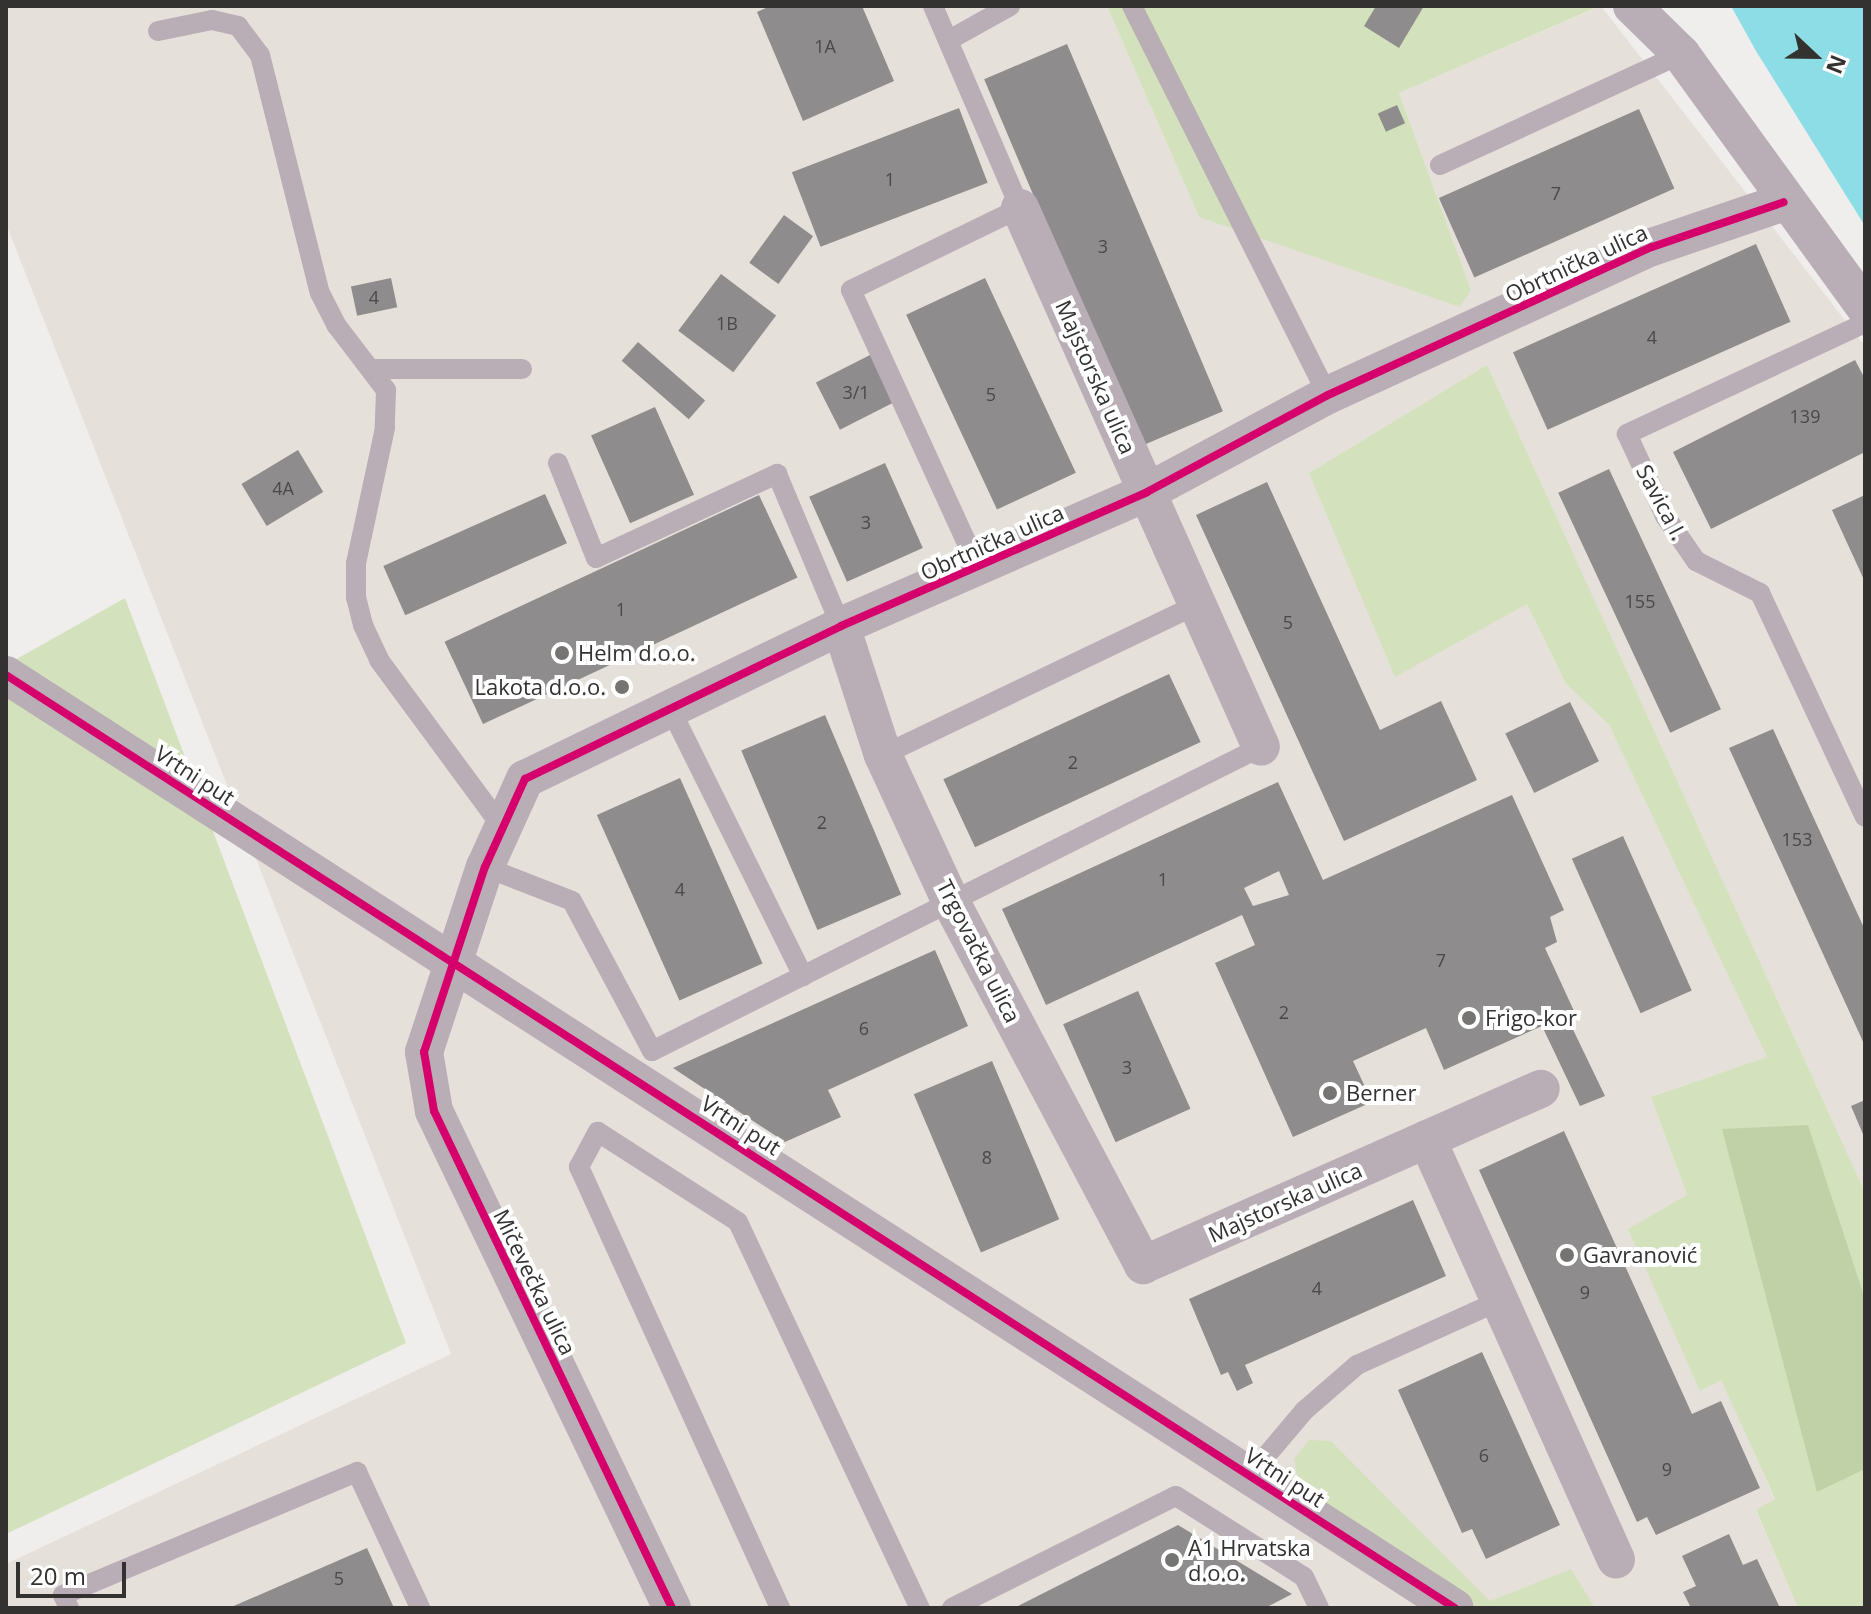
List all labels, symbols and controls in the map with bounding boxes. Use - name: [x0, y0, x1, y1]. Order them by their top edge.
- north arrow: [1775, 16, 1855, 96]
- house number: 1A: [814, 35, 836, 57]
- text: N: [1820, 51, 1855, 79]
- house number: 1: [885, 168, 895, 190]
- house number: 7: [1551, 182, 1561, 204]
- street label: Obrtnička ulica: [1501, 219, 1651, 307]
- house number: 3: [1098, 235, 1108, 257]
- house number: 4: [369, 286, 379, 308]
- street label: Majstorska ulica: [1050, 296, 1142, 458]
- house number: 1B: [716, 312, 738, 334]
- house number: 4: [1647, 326, 1657, 348]
- house number: 3/1: [842, 381, 870, 403]
- house number: 5: [986, 383, 996, 405]
- house number: 139: [1790, 405, 1820, 427]
- street label: Savica I.: [1631, 460, 1693, 544]
- house number: 4A: [272, 477, 294, 499]
- street label: Obrtnička ulica: [916, 499, 1068, 585]
- house number: 3: [861, 511, 871, 533]
- house number: 155: [1625, 590, 1655, 612]
- house number: 1: [616, 598, 626, 620]
- house number: 5: [1283, 611, 1293, 633]
- place label: Helm d.o.o.: [578, 640, 695, 666]
- marker: Helm d.o.o.: [553, 644, 571, 662]
- place label: Lakota d.o.o.: [474, 674, 606, 700]
- marker: Lakota d.o.o.: [613, 678, 631, 696]
- street label: Vrtni put: [150, 740, 240, 810]
- house number: 2: [1068, 751, 1078, 773]
- house number: 2: [817, 811, 827, 833]
- house number: 153: [1782, 828, 1812, 850]
- house number: 1: [1158, 868, 1168, 890]
- street label: Trgovačka ulica: [932, 875, 1026, 1027]
- house number: 4: [675, 878, 685, 900]
- house number: 7: [1436, 949, 1446, 971]
- house number: 2: [1279, 1001, 1289, 1023]
- place label: Frigo-kor: [1485, 1005, 1577, 1031]
- marker: Frigo-kor: [1460, 1009, 1478, 1027]
- house number: 6: [859, 1017, 869, 1039]
- house number: 3: [1122, 1056, 1132, 1078]
- place label: Berner: [1346, 1080, 1416, 1106]
- marker: Berner: [1321, 1084, 1339, 1102]
- street label: Vrtni put: [696, 1090, 786, 1160]
- house number: 8: [982, 1146, 992, 1168]
- street label: Majstorska ulica: [1204, 1156, 1366, 1248]
- street label: Mičevečka ulica: [488, 1205, 582, 1359]
- place label: Gavranović: [1583, 1242, 1697, 1268]
- marker: Gavranović: [1558, 1246, 1576, 1264]
- house number: 4: [1312, 1277, 1322, 1299]
- house number: 9: [1580, 1281, 1590, 1303]
- street label: Vrtni put: [1240, 1442, 1330, 1512]
- house number: 6: [1479, 1444, 1489, 1466]
- house number: 9: [1662, 1458, 1672, 1480]
- place label: A1 Hrvatska d.o.o.: [1188, 1534, 1311, 1586]
- scale bar: [20, 1546, 130, 1596]
- marker: A1 Hrvatska d.o.o.: [1163, 1551, 1181, 1569]
- text: 20 m: [30, 1559, 86, 1592]
- house number: 5: [334, 1567, 344, 1589]

